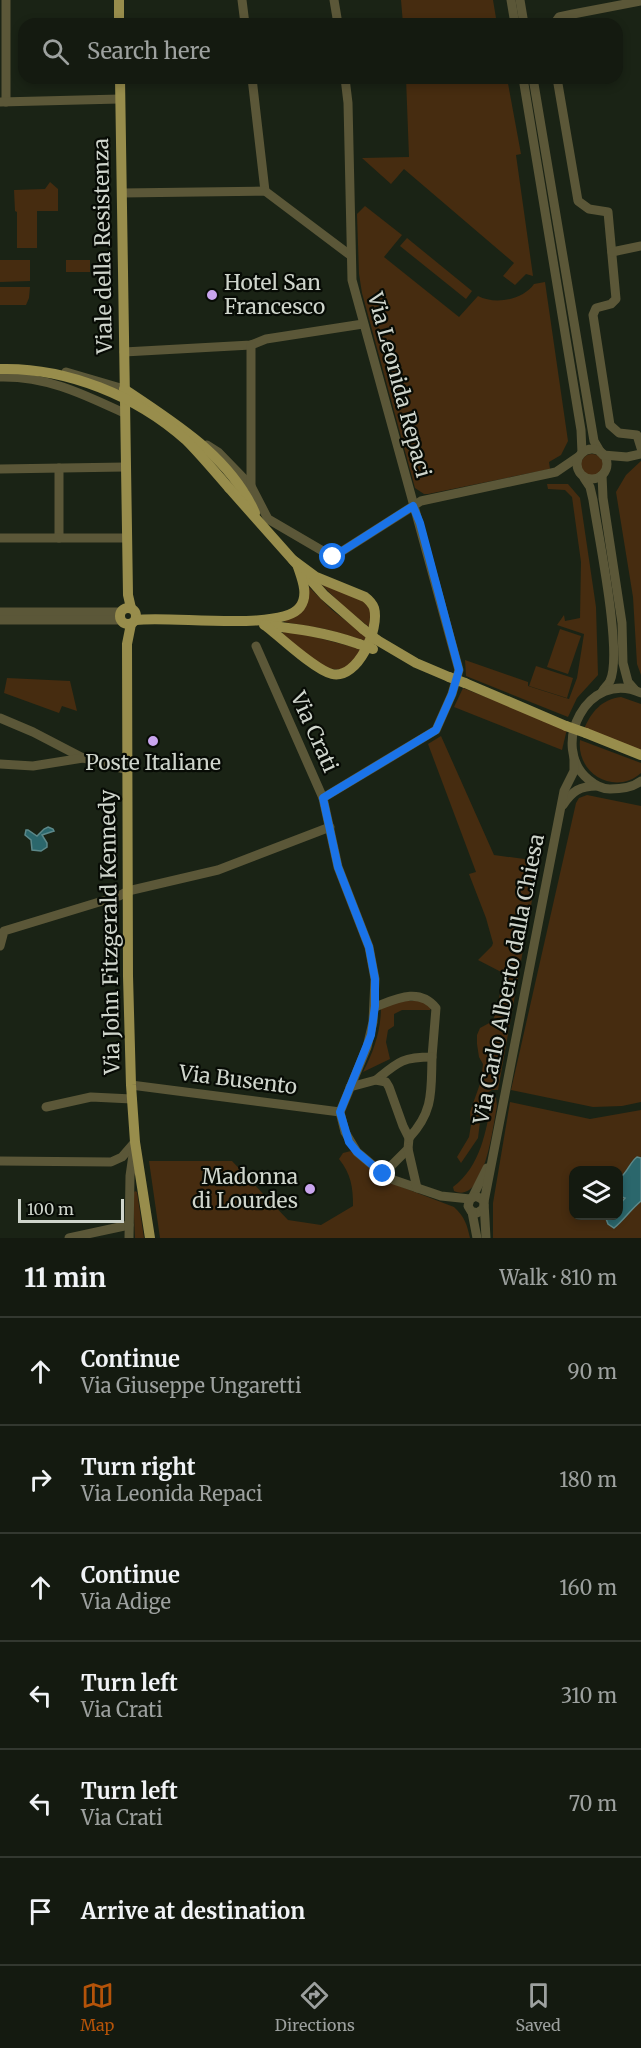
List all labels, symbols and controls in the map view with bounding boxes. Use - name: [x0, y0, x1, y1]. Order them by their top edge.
- search box: [18, 18, 623, 84]
- icon: search: [39, 35, 72, 68]
- text: Search here: [87, 37, 210, 65]
- street label: Viale della Resistenza: [87, 138, 118, 355]
- place label: Hotel San Francesco: [224, 269, 325, 320]
- marker: Hotel San Francesco: [205, 288, 219, 302]
- street label: Via Leonida Repaci: [362, 288, 437, 481]
- route start: [319, 543, 345, 569]
- street label: Via Crati: [284, 686, 344, 777]
- marker: Poste Italiane: [146, 734, 160, 748]
- place label: Poste Italiane: [85, 749, 221, 776]
- street label: Via John Fitzgerald Kennedy: [94, 789, 126, 1076]
- street label: Via Carlo Alberto dalla Chiesa: [467, 831, 550, 1127]
- street label: Via Busento: [176, 1059, 299, 1100]
- route end: [369, 1160, 395, 1186]
- place label: Madonna di Lourdes: [192, 1163, 298, 1214]
- map controls: [569, 1166, 623, 1220]
- button: layers: [569, 1166, 623, 1220]
- marker: Madonna di Lourdes: [303, 1182, 317, 1196]
- scale bar: [18, 1196, 124, 1224]
- text: 100 m: [27, 1199, 74, 1219]
- text: 11 min: [24, 1261, 106, 1294]
- text: Walk · 810 m: [499, 1265, 617, 1290]
- text: Continue: [81, 1345, 180, 1373]
- icon: ahead: [24, 1355, 57, 1388]
- text: 90 m: [567, 1359, 617, 1384]
- text: Via Giuseppe Ungaretti: [81, 1373, 301, 1398]
- text: Turn right: [81, 1453, 195, 1481]
- icon: right: [24, 1463, 57, 1496]
- text: 180 m: [559, 1467, 617, 1492]
- text: Via Leonida Repaci: [81, 1481, 263, 1506]
- text: Continue: [81, 1561, 180, 1589]
- icon: ahead: [24, 1571, 57, 1604]
- text: 160 m: [559, 1575, 617, 1600]
- text: Via Adige: [81, 1589, 171, 1614]
- text: Turn left: [81, 1669, 178, 1697]
- icon: left: [24, 1679, 57, 1712]
- text: 310 m: [561, 1683, 617, 1708]
- text: Via Crati: [81, 1697, 163, 1722]
- text: Turn left: [81, 1777, 178, 1805]
- icon: left: [24, 1787, 57, 1820]
- text: 70 m: [569, 1791, 617, 1816]
- text: Via Crati: [81, 1805, 163, 1830]
- icon: arrive: [24, 1895, 57, 1928]
- text: Arrive at destination: [81, 1897, 305, 1925]
- tab: Map: [80, 1979, 114, 2035]
- tab: Directions: [275, 1979, 355, 2035]
- tab: Saved: [515, 1979, 561, 2035]

